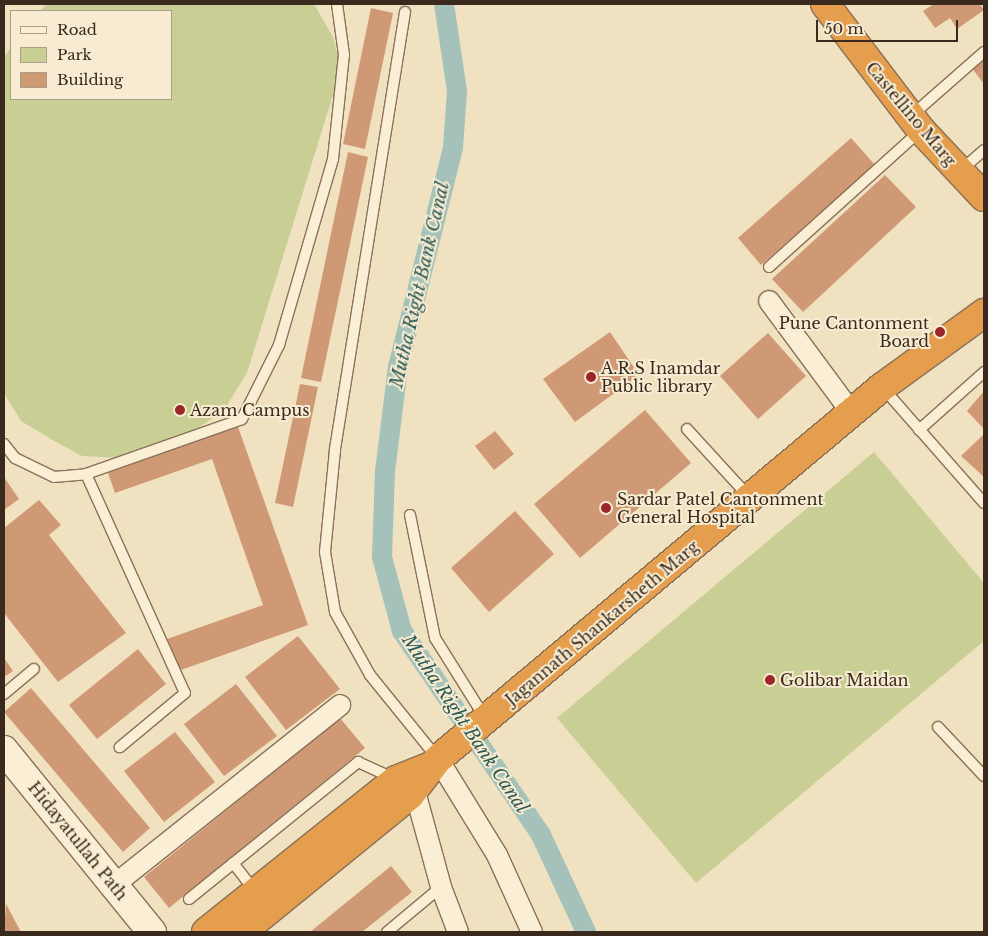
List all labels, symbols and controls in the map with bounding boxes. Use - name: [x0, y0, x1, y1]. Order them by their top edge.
- legend: [10, 10, 172, 100]
- scale bar: [818, 10, 960, 42]
- text: 50 m: [824, 19, 864, 38]
- text: Road: [57, 20, 97, 39]
- text: Park: [57, 45, 92, 64]
- street label: Castellino Marg: [862, 58, 960, 170]
- text: Building: [57, 70, 123, 89]
- water label: Mutha Right Bank Canal: [386, 180, 454, 390]
- place label: Pune Cantonment Board: [779, 313, 929, 351]
- marker: Pune Cantonment Board: [933, 325, 947, 339]
- place label: A.R.S Inamdar Public library: [601, 358, 720, 396]
- marker: A.R.S Inamdar Public library: [585, 371, 597, 383]
- place label: Azam Campus: [190, 400, 310, 420]
- marker: Azam Campus: [174, 404, 186, 416]
- place label: Sardar Patel Cantonment General Hospital: [617, 489, 824, 527]
- marker: Sardar Patel Cantonment General Hospital: [599, 501, 613, 515]
- street label: Jagannath Shankarsheth Marg: [502, 537, 702, 709]
- water label: Mutha Right Bank Canal: [397, 630, 533, 818]
- place label: Golibar Maidan: [780, 670, 909, 690]
- marker: Golibar Maidan: [764, 674, 776, 686]
- street label: Hidayatullah Path: [24, 778, 132, 904]

